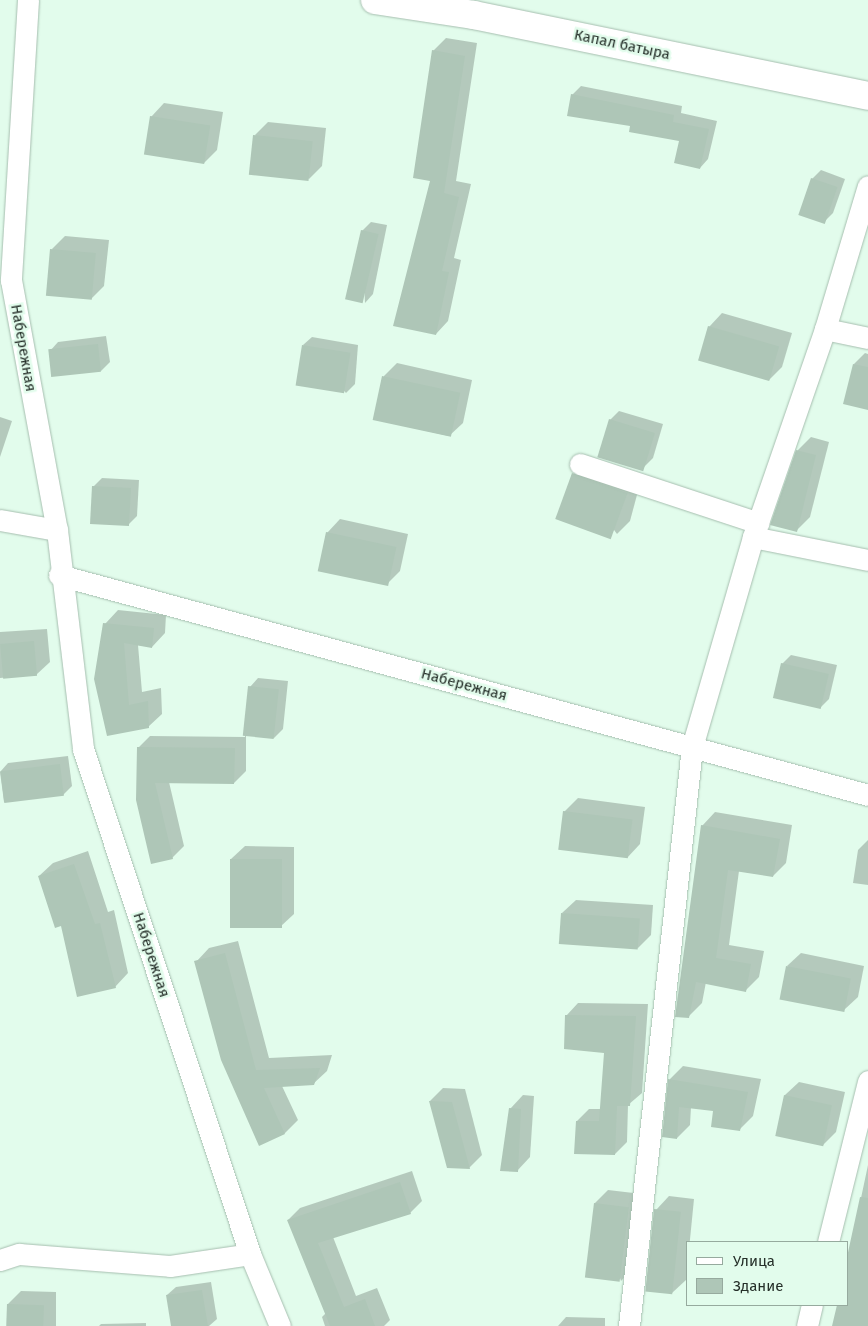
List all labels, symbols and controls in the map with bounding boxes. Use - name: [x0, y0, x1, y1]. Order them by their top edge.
- street label: Капал батыра: [572, 26, 672, 64]
- street label: Набережная: [6, 303, 40, 393]
- street label: Набережная: [419, 665, 509, 705]
- street label: Набережная: [129, 910, 173, 1000]
- legend: [686, 1241, 848, 1306]
- text: Улица: [733, 1252, 775, 1270]
- text: Здание: [733, 1277, 783, 1295]

